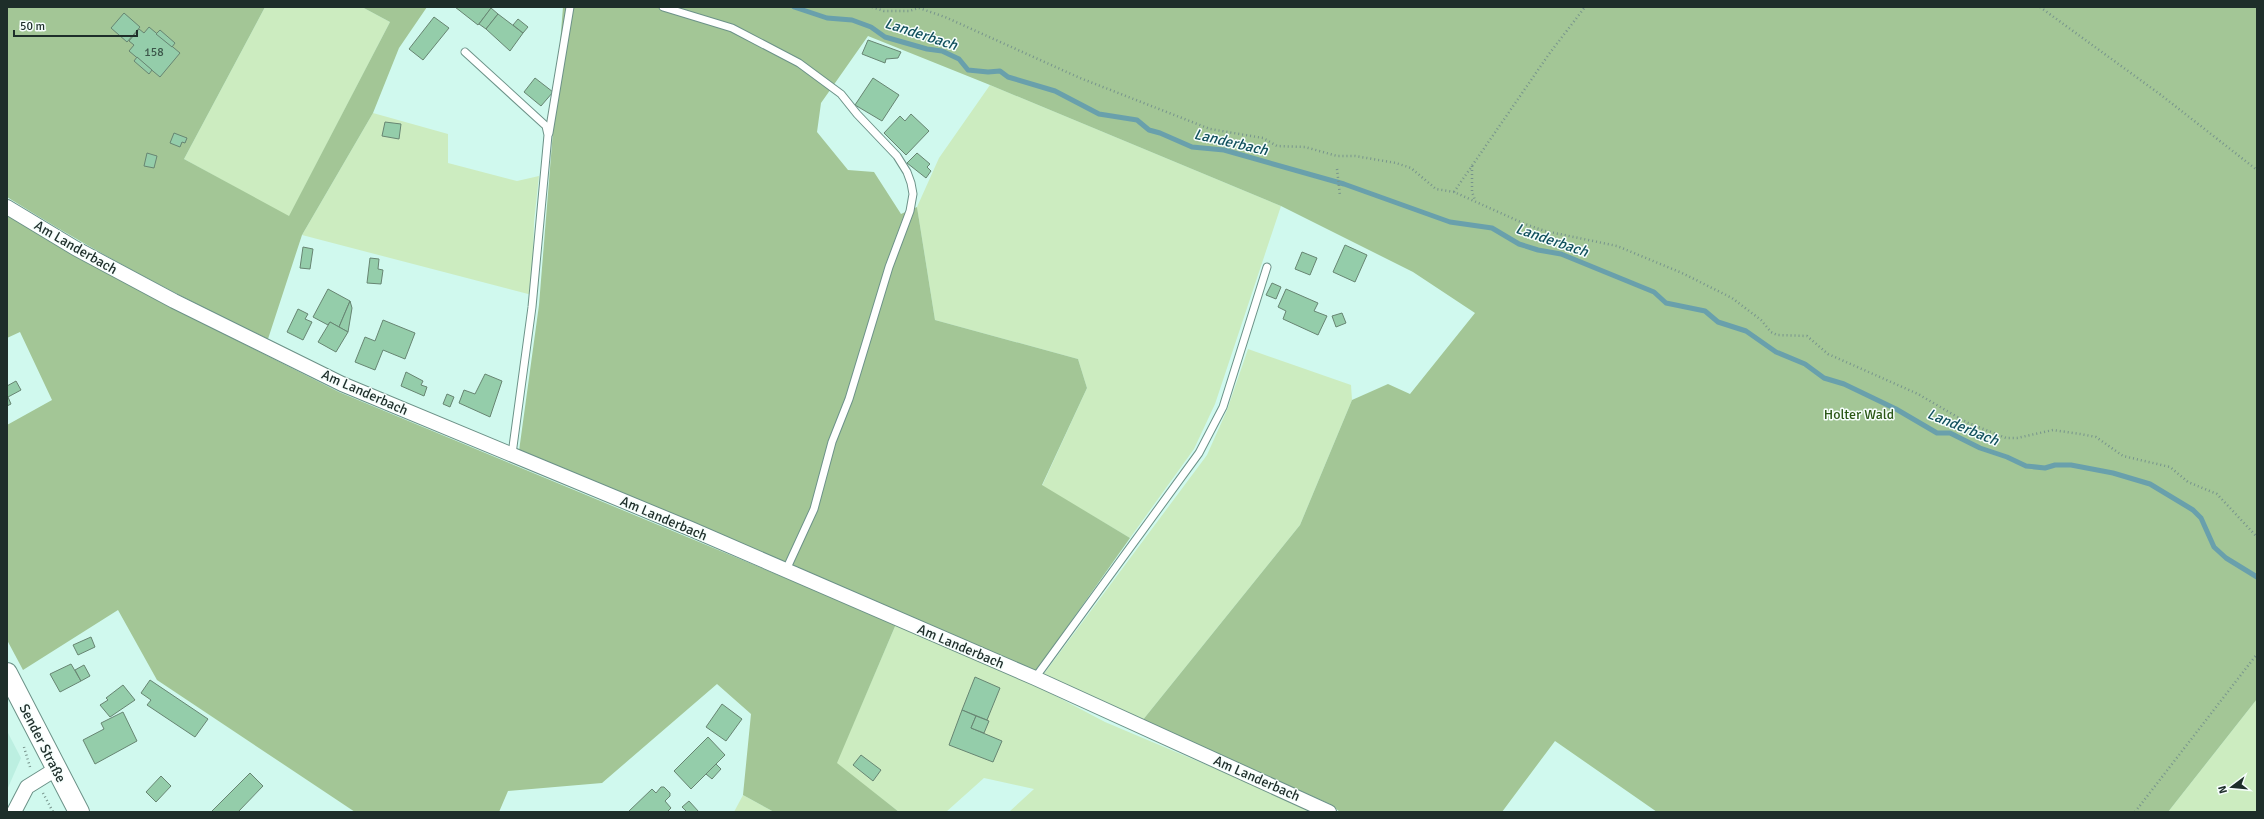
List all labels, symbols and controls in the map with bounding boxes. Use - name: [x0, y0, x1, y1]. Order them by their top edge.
- scale bar: [14, 12, 137, 38]
- water label: Landerbach: [882, 14, 960, 54]
- text: 50 m: [20, 19, 45, 34]
- house number: 158: [144, 45, 164, 60]
- water label: Landerbach: [1192, 125, 1270, 159]
- street label: Am Landerbach: [31, 217, 120, 278]
- water label: Landerbach: [1514, 219, 1591, 261]
- street label: Am Landerbach: [319, 366, 411, 419]
- water label: Landerbach: [1925, 405, 2002, 450]
- park label: Holter Wald: [1824, 406, 1894, 423]
- street label: Am Landerbach: [618, 492, 710, 544]
- street label: Am Landerbach: [915, 620, 1007, 672]
- street label: Sender Straße: [16, 701, 70, 785]
- street label: Am Landerbach: [1211, 752, 1303, 805]
- north arrow: [2212, 767, 2252, 807]
- text: N: [2216, 784, 2230, 795]

